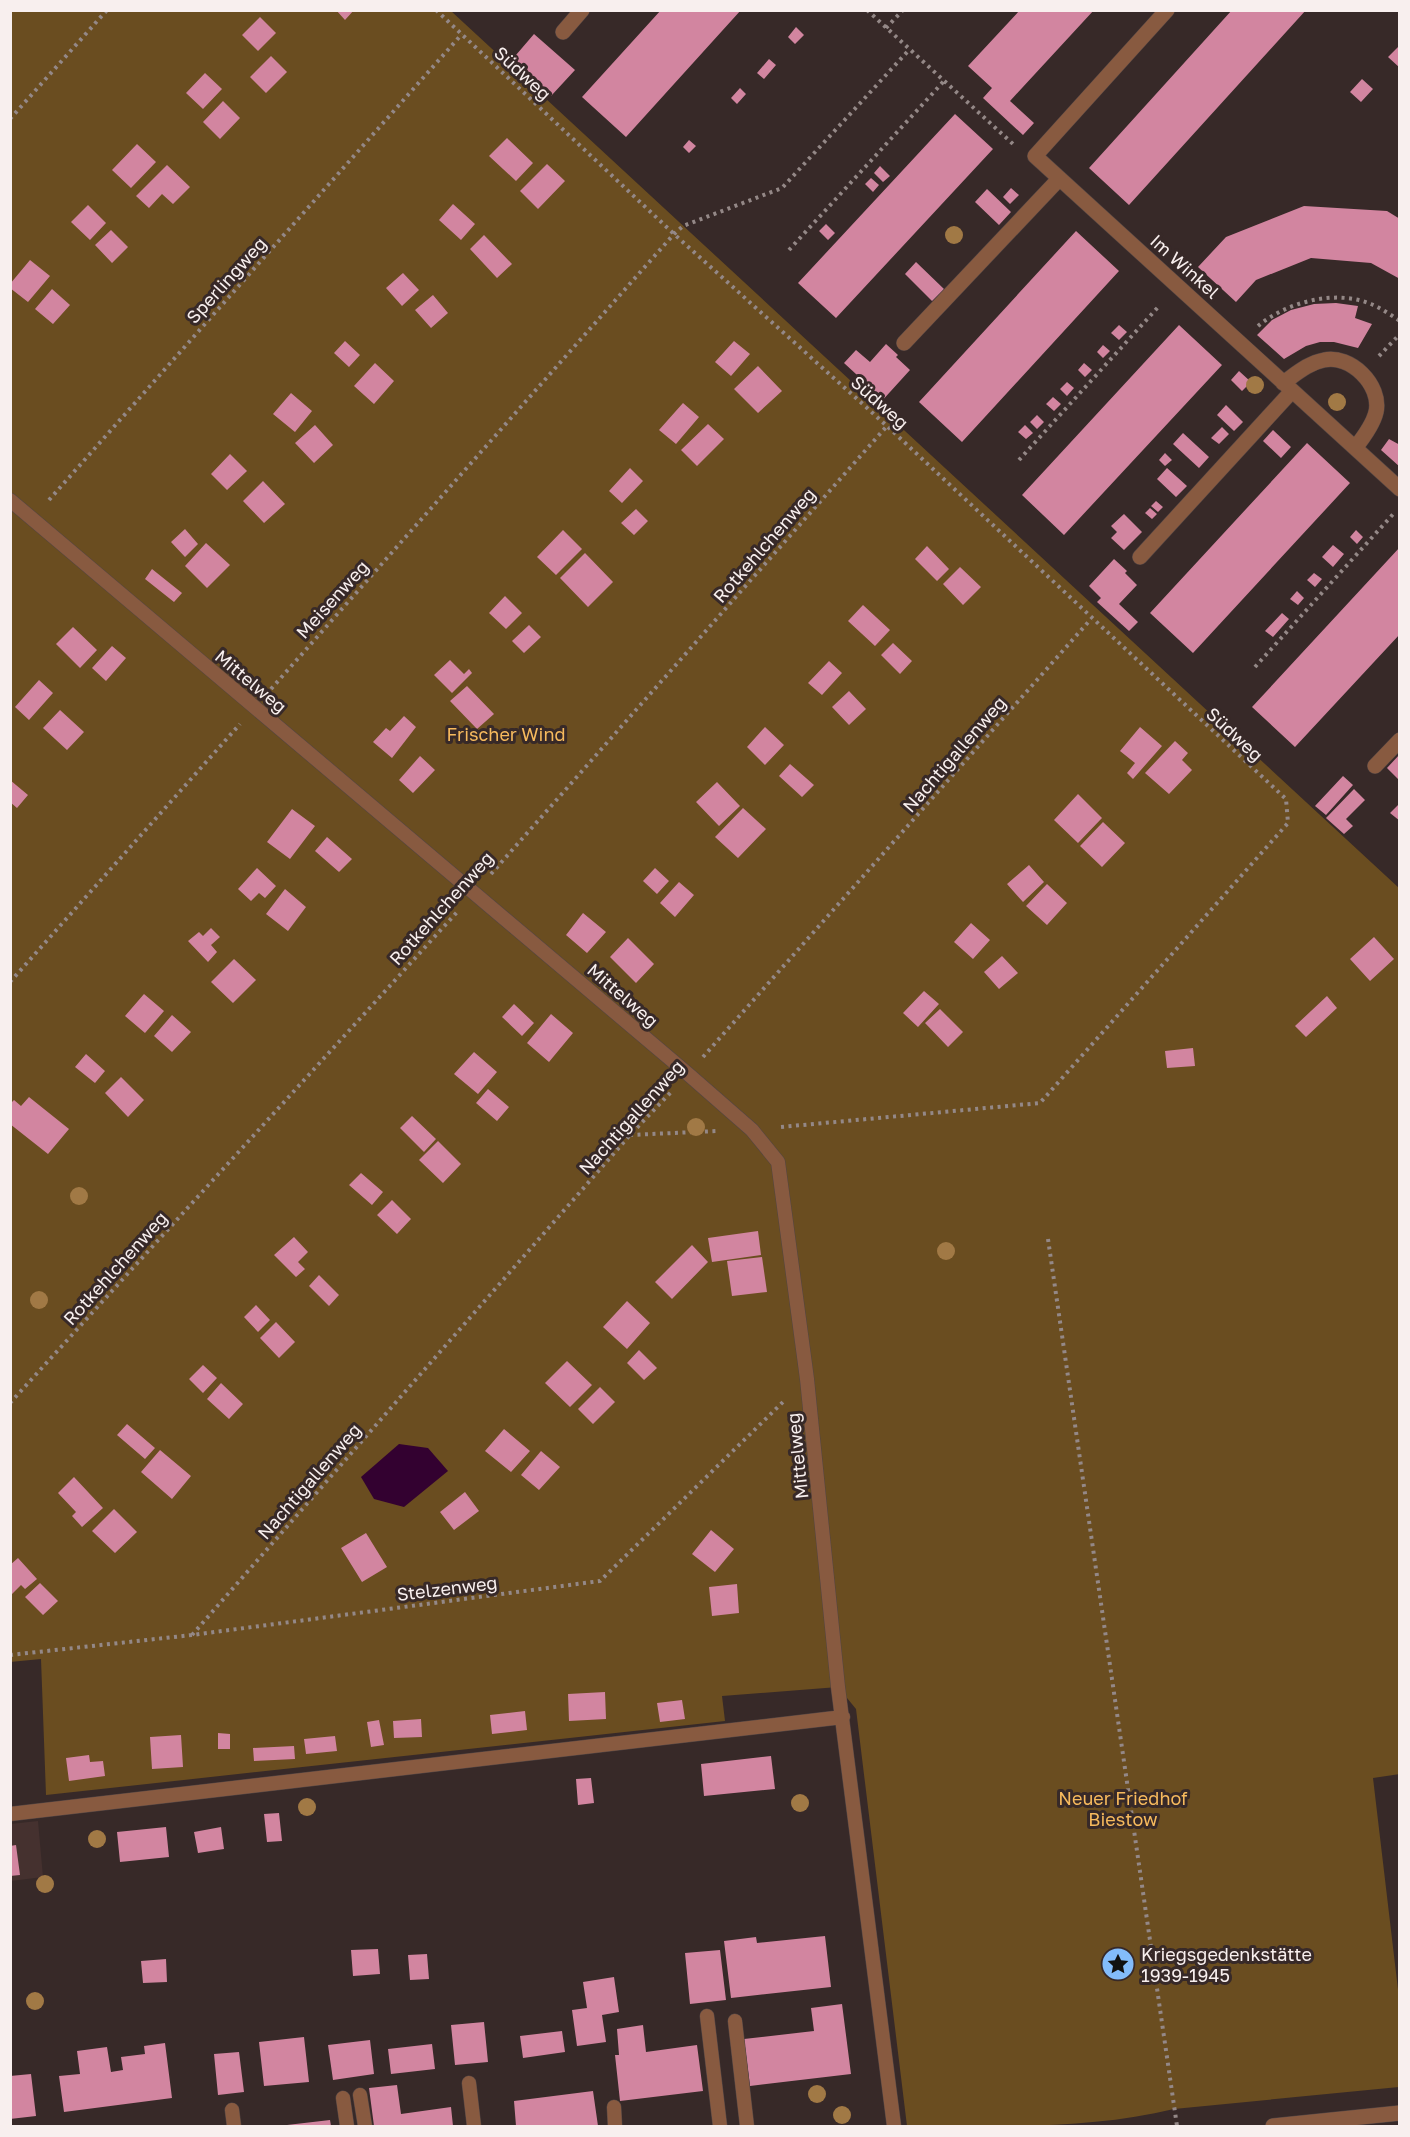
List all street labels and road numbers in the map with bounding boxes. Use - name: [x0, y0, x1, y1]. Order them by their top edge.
- street label: Südweg: [490, 41, 556, 105]
- street label: Im Winkel: [1146, 229, 1224, 303]
- street label: Sperlingweg: [181, 232, 271, 328]
- street label: Südweg: [847, 371, 913, 433]
- street label: Rotkehlchenweg: [708, 483, 820, 607]
- street label: Meisenweg: [291, 555, 373, 643]
- street label: Mittelweg: [211, 645, 291, 717]
- street label: Nachtigallenweg: [898, 692, 1010, 816]
- street label: Südweg: [1202, 702, 1268, 766]
- street label: Rotkehlchenweg: [384, 847, 498, 969]
- street label: Mittelweg: [583, 958, 663, 1032]
- street label: Nachtigallenweg: [574, 1055, 688, 1179]
- street label: Rotkehlchenweg: [58, 1207, 172, 1329]
- street label: Mittelweg: [782, 1412, 812, 1500]
- street label: Nachtigallenweg: [253, 1419, 365, 1543]
- street label: Stelzenweg: [395, 1571, 499, 1605]

